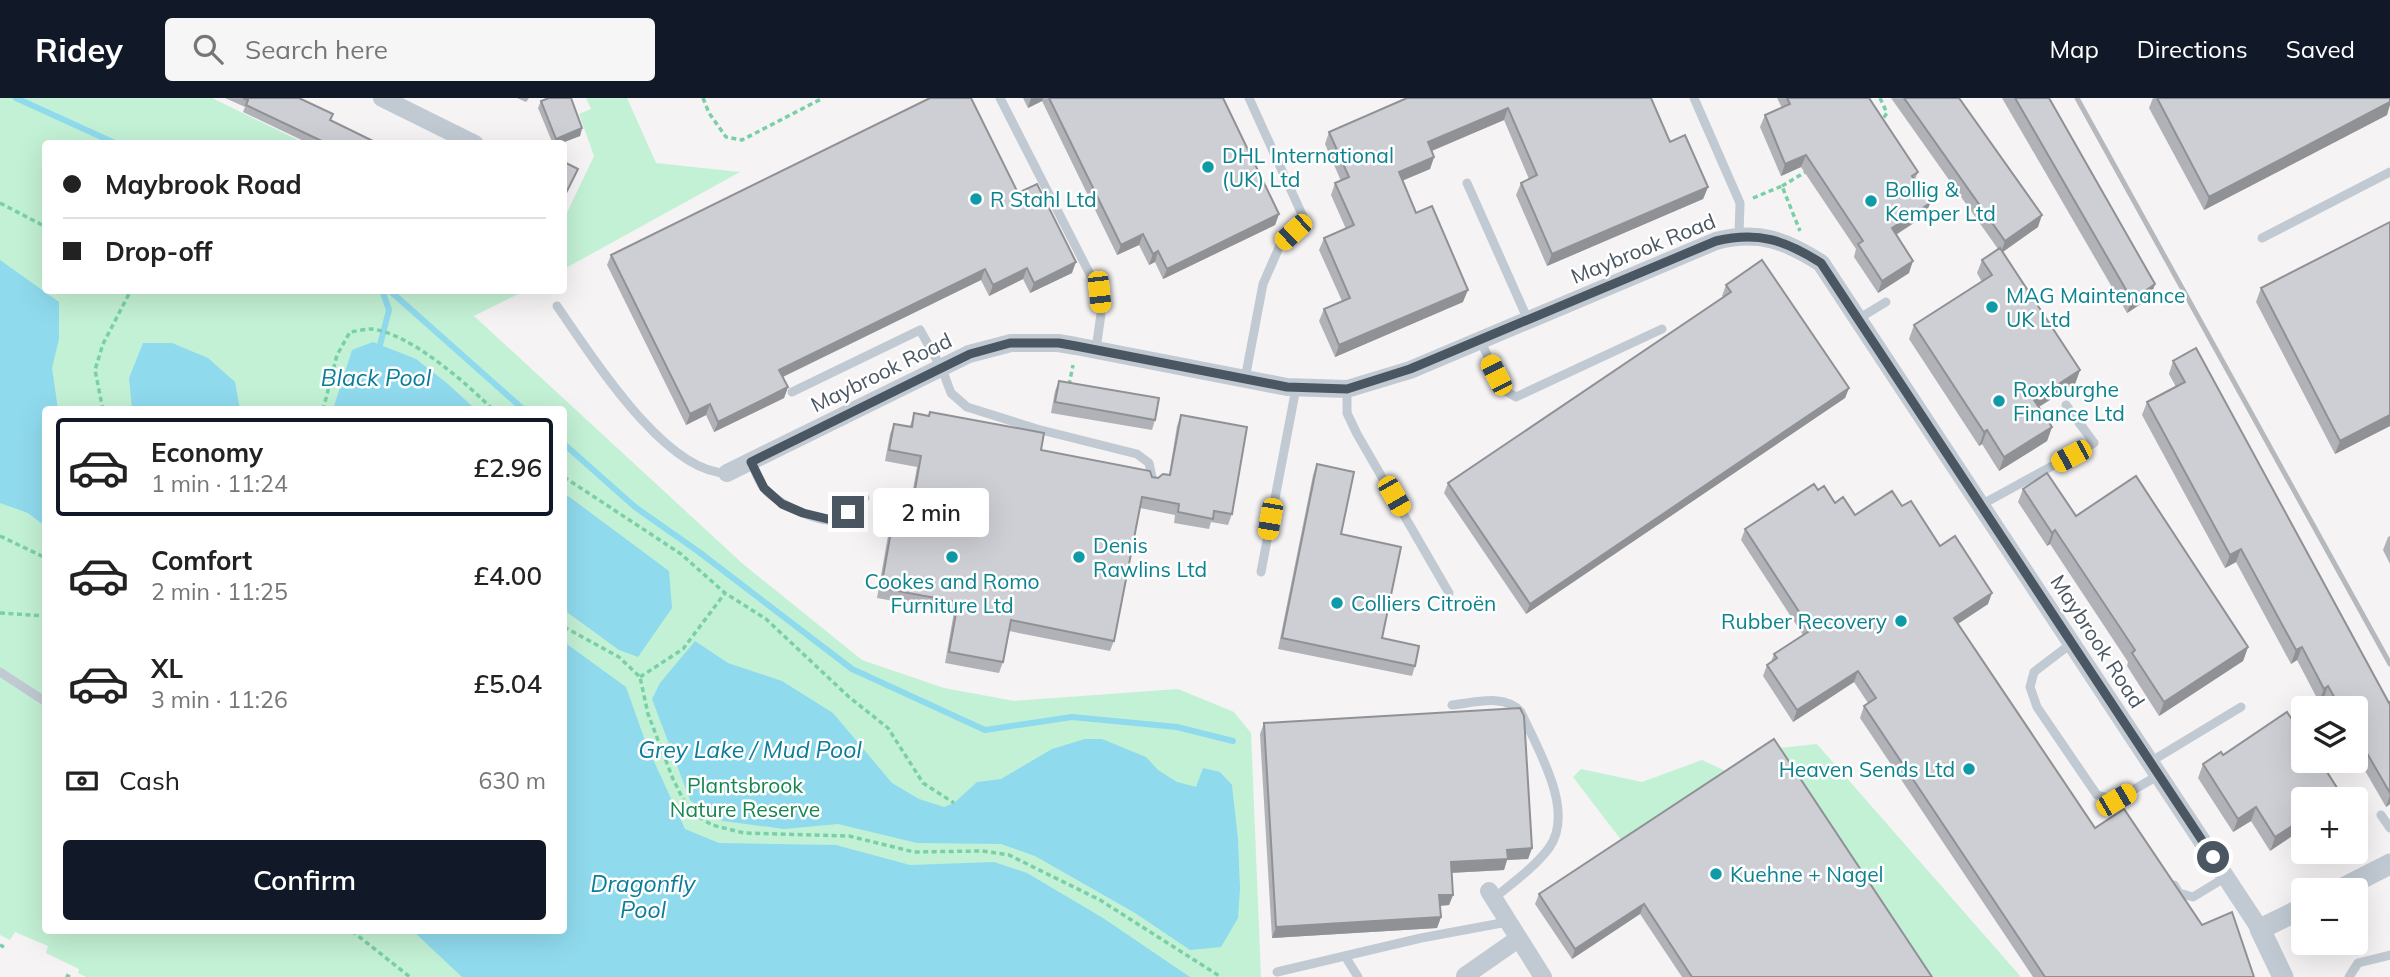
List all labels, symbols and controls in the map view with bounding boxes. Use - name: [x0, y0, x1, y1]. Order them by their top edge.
- search box: [165, 18, 655, 81]
- text: Ridey: [35, 29, 123, 70]
- icon: search: [189, 30, 227, 68]
- text: Search here: [245, 33, 388, 66]
- text: Map: [2049, 34, 2099, 64]
- text: Directions: [2137, 34, 2248, 64]
- text: Saved: [2286, 34, 2355, 64]
- place label: DHL International (UK) Ltd: [1222, 142, 1394, 192]
- marker: DHL International (UK) Ltd: [1200, 159, 1216, 175]
- text: Maybrook Road: [105, 168, 302, 201]
- place label: Bollig & Kemper Ltd: [1885, 176, 1996, 226]
- place label: R Stahl Ltd: [990, 186, 1097, 212]
- marker: R Stahl Ltd: [968, 191, 984, 207]
- marker: Bollig & Kemper Ltd: [1863, 193, 1879, 209]
- street label: Maybrook Road: [1567, 207, 1719, 289]
- car: [1271, 210, 1316, 254]
- text: Drop-off: [105, 235, 212, 268]
- car: [1087, 270, 1112, 314]
- place label: MAG Maintenance UK Ltd: [2006, 282, 2185, 332]
- marker: MAG Maintenance UK Ltd: [1984, 299, 2000, 315]
- street label: Maybrook Road: [806, 327, 956, 417]
- car: [1478, 352, 1515, 398]
- water label: Black Pool: [321, 363, 432, 392]
- place label: Roxburghe Finance Ltd: [2013, 376, 2125, 426]
- marker: Roxburghe Finance Ltd: [1991, 393, 2007, 409]
- icon: car: [67, 436, 130, 499]
- text: Economy: [151, 436, 263, 469]
- car: [2048, 437, 2095, 475]
- text: £2.96: [473, 451, 542, 484]
- text: 1 min · 11:24: [151, 469, 288, 498]
- car: [1375, 473, 1414, 519]
- callout: 2 min: [872, 488, 988, 536]
- route end: [832, 496, 864, 528]
- car: [1257, 496, 1284, 542]
- text: 2 min: [901, 498, 961, 527]
- place label: Denis Rawlins Ltd: [1093, 532, 1207, 582]
- icon: car: [67, 544, 130, 607]
- text: Comfort: [151, 544, 252, 577]
- marker: Cookes and Romo Furniture Ltd: [944, 549, 960, 565]
- marker: Denis Rawlins Ltd: [1071, 549, 1087, 565]
- text: £4.00: [473, 559, 542, 592]
- place label: Cookes and Romo Furniture Ltd: [864, 568, 1040, 618]
- street label: Maybrook Road: [2045, 570, 2151, 712]
- text: 2 min · 11:25: [151, 577, 288, 606]
- place label: Colliers Citroën: [1351, 590, 1496, 616]
- marker: Colliers Citroën: [1329, 595, 1345, 611]
- place label: Rubber Recovery: [1721, 608, 1887, 634]
- marker: Rubber Recovery: [1893, 613, 1909, 629]
- icon: car: [67, 652, 130, 715]
- text: XL: [151, 652, 183, 685]
- text: £5.04: [473, 667, 542, 700]
- text: 3 min · 11:26: [151, 685, 288, 714]
- map controls: [2291, 696, 2368, 955]
- button: layers: [2291, 696, 2368, 773]
- water label: Grey Lake / Mud Pool: [638, 735, 862, 764]
- place label: Heaven Sends Ltd: [1779, 756, 1955, 782]
- marker: Heaven Sends Ltd: [1961, 761, 1977, 777]
- icon: cash: [63, 762, 101, 800]
- text: Cash: [119, 764, 180, 797]
- text: 630 m: [478, 766, 546, 795]
- park label: Plantsbrook Nature Reserve: [670, 772, 820, 822]
- car: [2093, 780, 2140, 820]
- button: +: [2291, 787, 2368, 864]
- button: Confirm: [63, 840, 546, 920]
- route start: [2197, 841, 2229, 873]
- place label: Kuehne + Nagel: [1730, 861, 1884, 887]
- marker: Kuehne + Nagel: [1708, 866, 1724, 882]
- water label: Dragonfly Pool: [590, 869, 696, 924]
- button: −: [2291, 878, 2368, 955]

